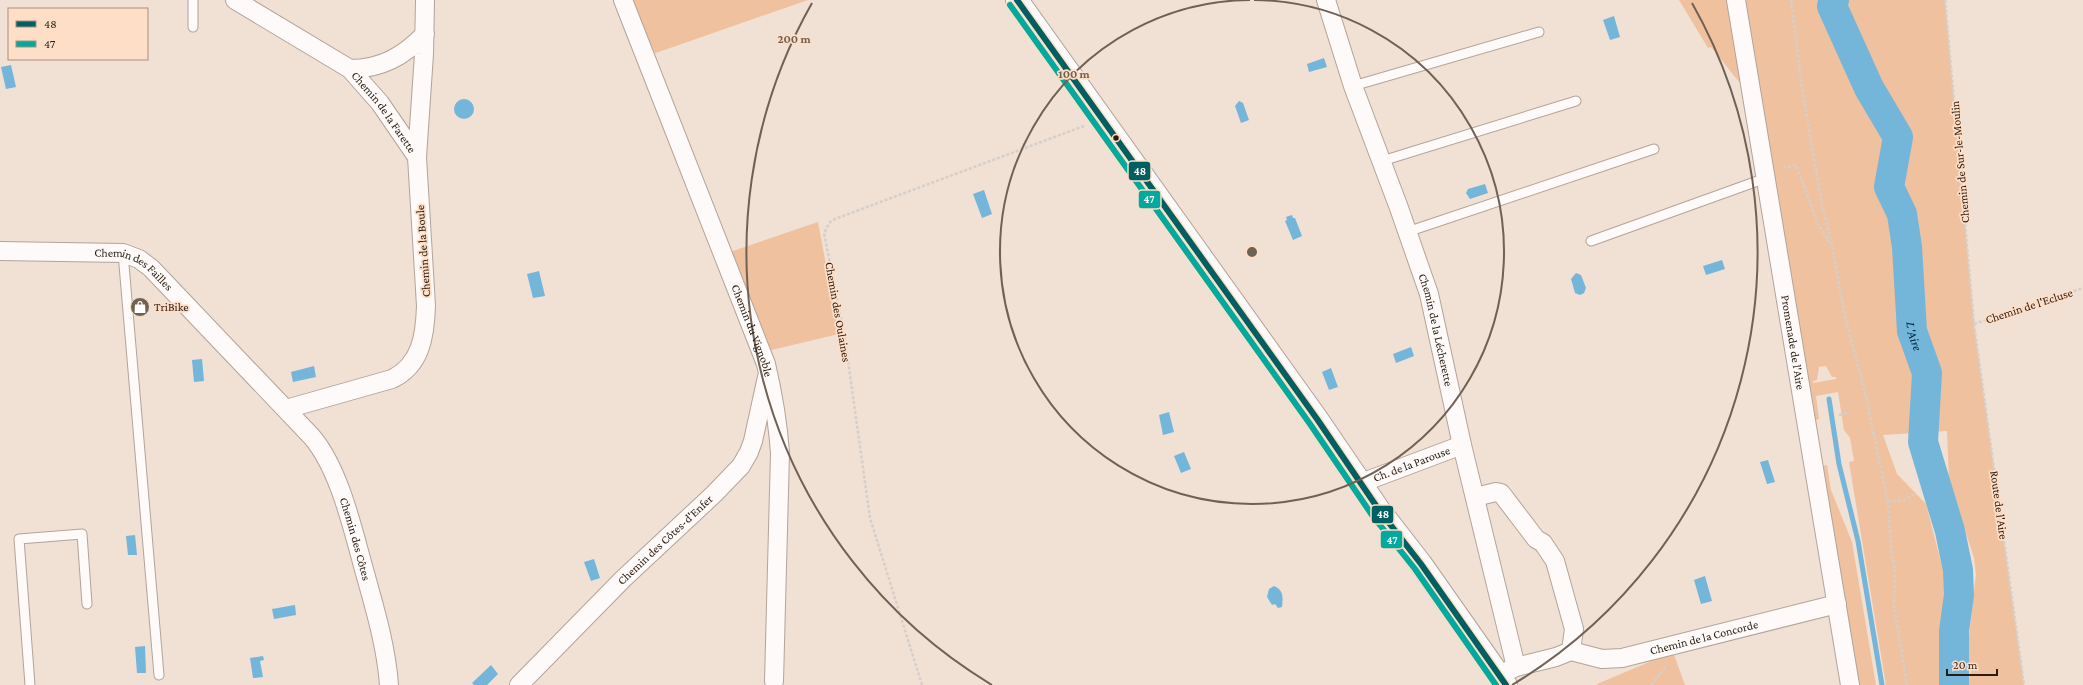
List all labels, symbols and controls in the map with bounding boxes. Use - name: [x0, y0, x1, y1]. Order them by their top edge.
- legend: [8, 8, 148, 60]
- text: 48: [44, 17, 57, 31]
- text: 200 m: [777, 32, 811, 46]
- text: 47: [44, 37, 56, 51]
- text: 100 m: [1058, 67, 1091, 81]
- street label: Chemin de la Farette: [348, 68, 419, 156]
- street label: Chemin de Sur-le-Moulin: [1948, 100, 1972, 224]
- unlabelled marker: [1111, 133, 1121, 143]
- line badge: 48: [1128, 161, 1151, 181]
- text: 48: [1134, 165, 1146, 177]
- line badge: 47: [1138, 190, 1161, 209]
- text: 47: [1144, 193, 1155, 205]
- street label: Chemin de la Boule: [413, 204, 433, 298]
- centre of rings: [1245, 245, 1259, 259]
- street label: Chemin des Failles: [94, 246, 176, 294]
- street label: Chemin des Oulaines: [822, 261, 854, 363]
- street label: Chemin de la Lécherette: [1415, 272, 1456, 387]
- street label: Chemin du Vignoble: [728, 282, 776, 378]
- street label: Chemin de l'Ecluse: [1984, 285, 2074, 327]
- street label: Promenade de l'Aire: [1778, 294, 1808, 391]
- shop icon: TriBike: [129, 296, 151, 318]
- place label: TriBike: [154, 300, 189, 314]
- water label: L'Aire: [1903, 321, 1925, 353]
- street label: Ch. de la Parouse: [1371, 443, 1452, 485]
- street label: Route de l'Aire: [1987, 470, 2011, 540]
- street label: Chemin des Côtes-d'Enfer: [614, 491, 716, 588]
- street label: Chemin des Côtes: [337, 495, 374, 582]
- line badge: 48: [1371, 505, 1394, 524]
- text: 48: [1377, 508, 1389, 520]
- line badge: 47: [1380, 530, 1403, 549]
- text: 47: [1387, 534, 1398, 546]
- street label: Chemin de la Concorde: [1648, 617, 1760, 658]
- scale bar: [1947, 651, 1997, 677]
- text: 20 m: [1953, 658, 1978, 672]

